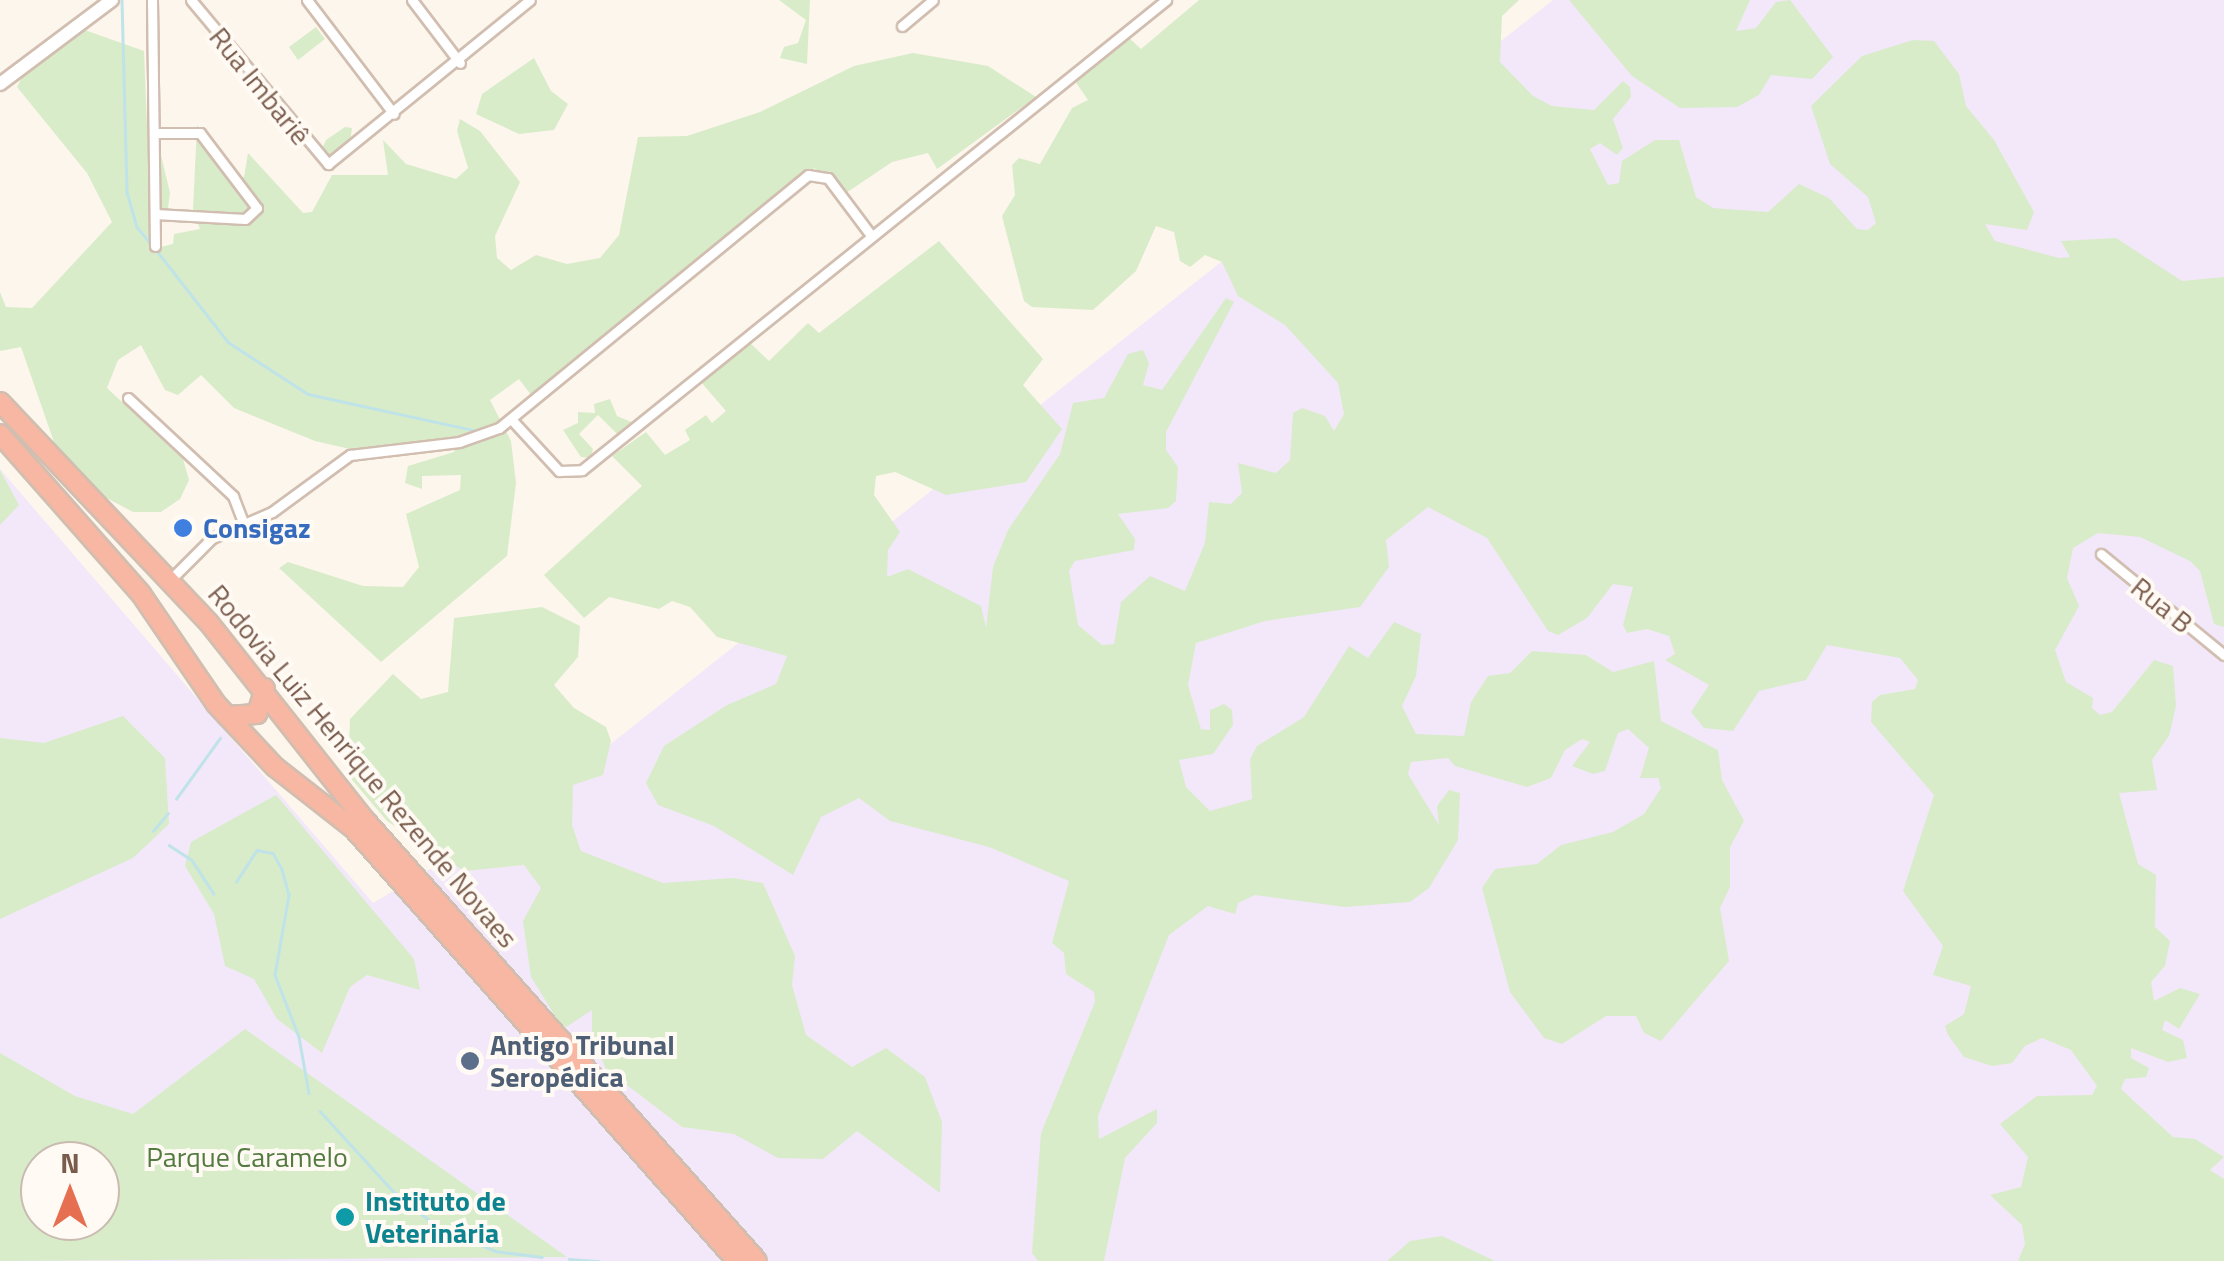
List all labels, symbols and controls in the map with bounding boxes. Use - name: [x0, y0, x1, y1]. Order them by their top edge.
- street label: Rua Imbariê: [203, 21, 317, 151]
- place label: Consigaz: [203, 511, 311, 545]
- marker: Consigaz: [172, 517, 194, 539]
- street label: Rua B: [2124, 570, 2200, 640]
- street label: Rodovia Luiz Henrique Rezende Novaes: [201, 578, 525, 954]
- place label: Antigo Tribunal Seropédica: [490, 1028, 675, 1094]
- marker: Antigo Tribunal Seropédica: [459, 1050, 481, 1072]
- park label: Parque Caramelo: [146, 1140, 348, 1174]
- north arrow: [20, 1141, 120, 1241]
- text: N: [60, 1141, 80, 1184]
- place label: Instituto de Veterinária: [365, 1184, 506, 1250]
- marker: Instituto de Veterinária: [334, 1206, 356, 1228]

